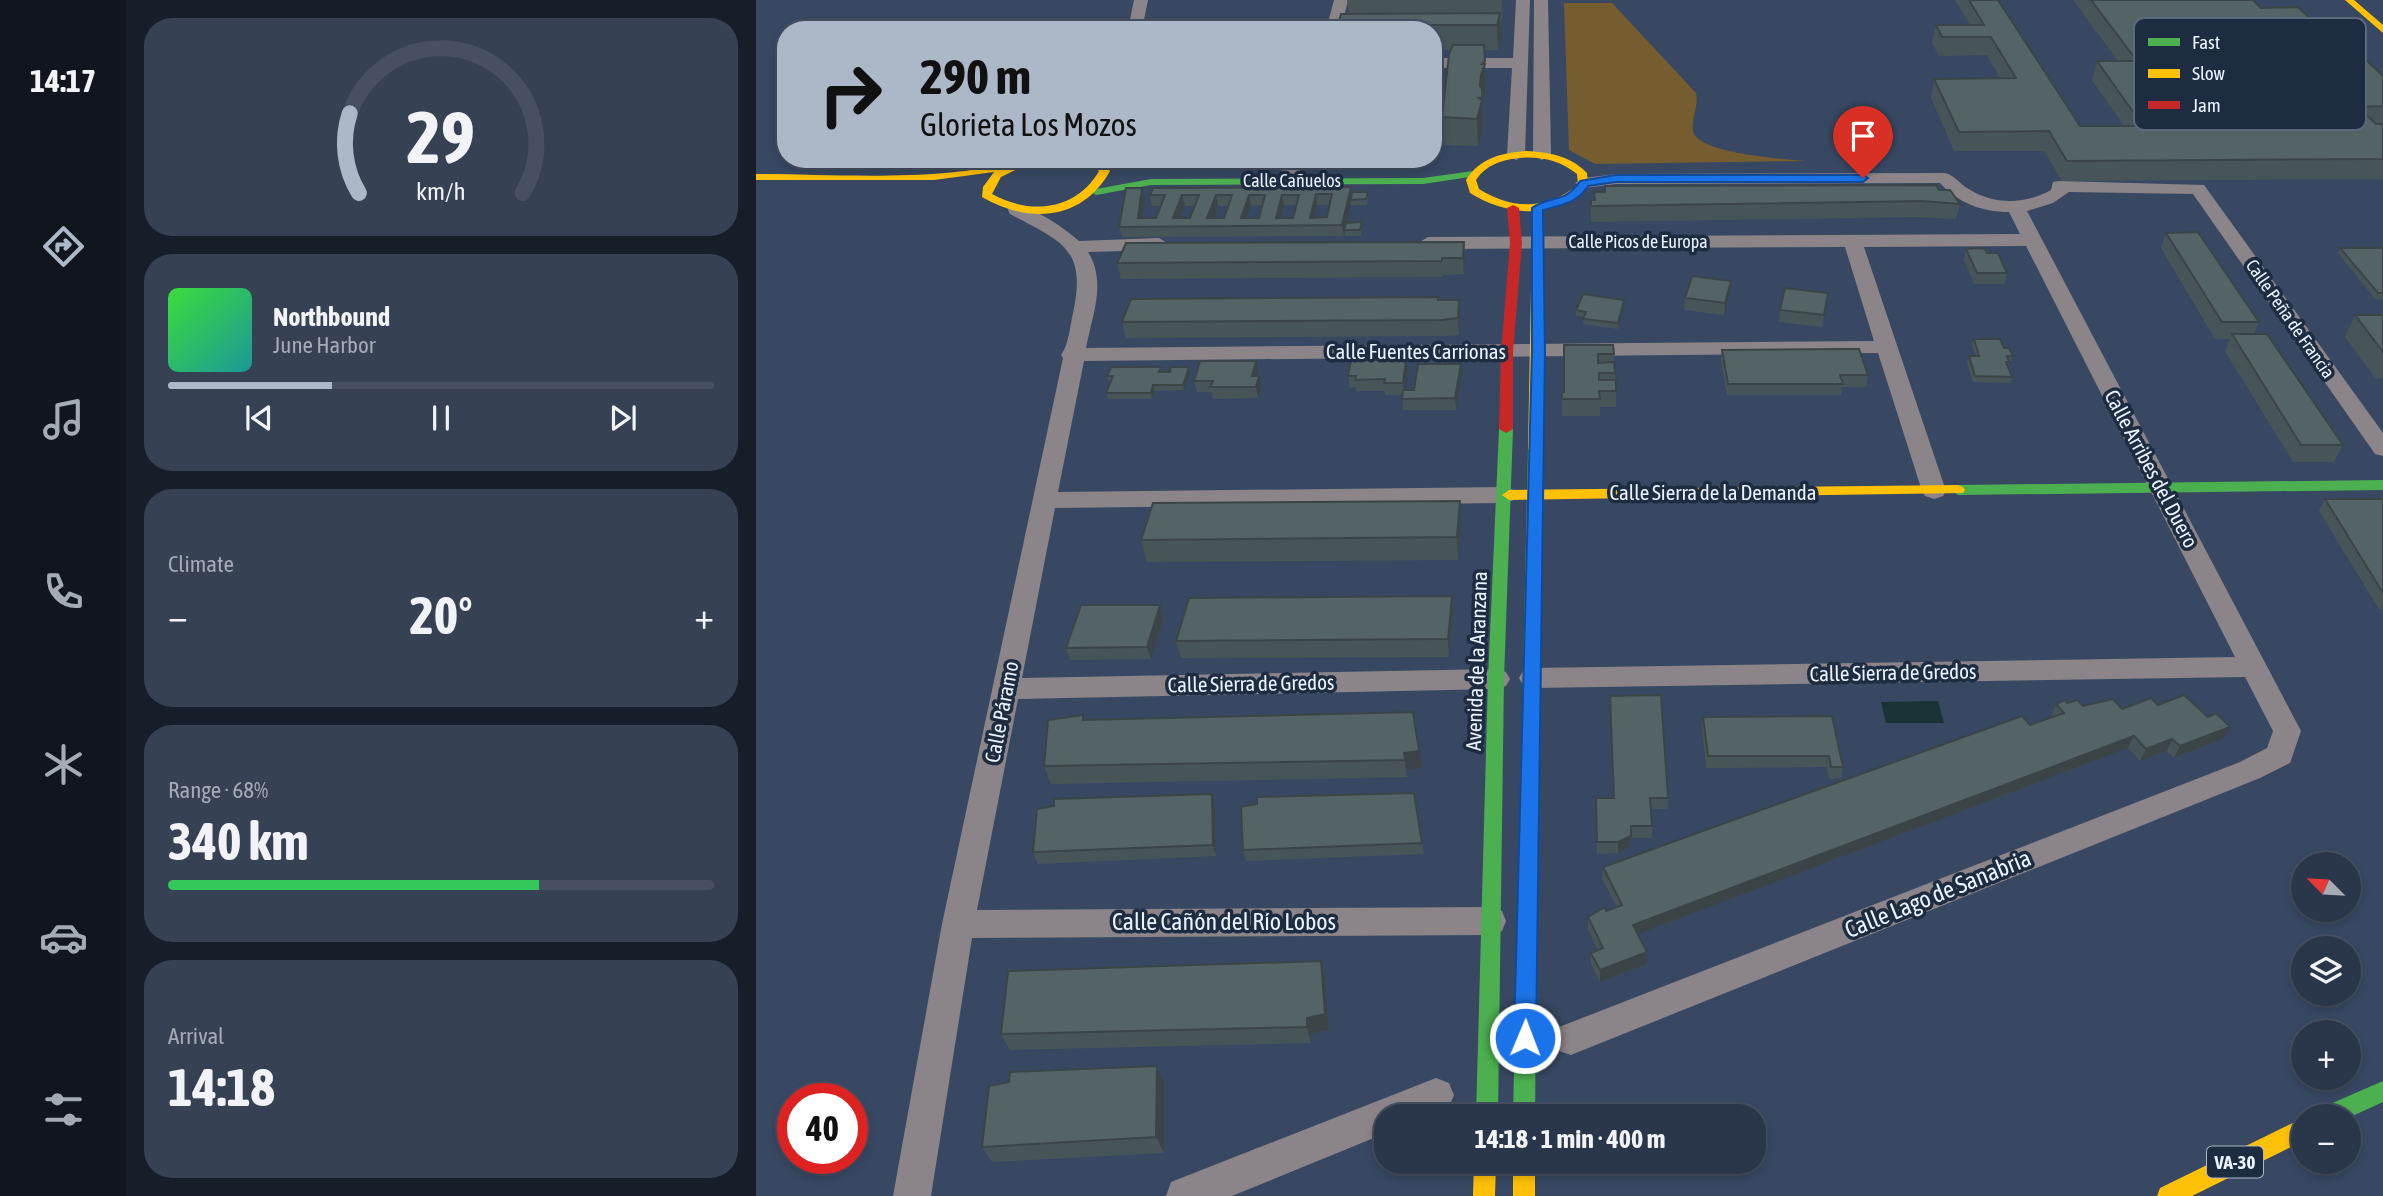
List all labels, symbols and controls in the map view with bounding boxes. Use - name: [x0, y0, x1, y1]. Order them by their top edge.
- legend: [2134, 18, 2366, 130]
- text: Fast: [2192, 31, 2220, 53]
- text: 290 m: [920, 48, 1031, 104]
- icon: right: [805, 49, 896, 140]
- text: 14:17: [30, 62, 96, 99]
- text: Slow: [2192, 62, 2226, 84]
- text: Jam: [2192, 94, 2221, 116]
- text: 29: [407, 95, 475, 178]
- text: Glorieta Los Mozos: [920, 106, 1137, 143]
- pin: [1833, 106, 1893, 178]
- icon: arrive: [1844, 117, 1882, 155]
- street label: Calle Cañuelos: [1243, 170, 1341, 191]
- text: km/h: [416, 177, 466, 205]
- icon: directions: [39, 222, 88, 271]
- street label: Calle Picos de Europa: [1568, 231, 1708, 252]
- street label: Calle Peña de Francia: [2242, 255, 2339, 382]
- text: Northbound: [273, 302, 390, 332]
- text: June Harbor: [273, 332, 376, 358]
- street label: Calle Fuentes Carrionas: [1326, 339, 1506, 363]
- street label: Calle Arribes del Duero: [2100, 386, 2204, 552]
- icon: music: [39, 395, 88, 444]
- icon: previous: [240, 399, 278, 437]
- icon: pause: [422, 399, 460, 437]
- icon: next: [604, 399, 642, 437]
- street label: Calle Sierra de la Demanda: [1610, 480, 1817, 504]
- text: Climate: [168, 551, 234, 577]
- icon: phone: [39, 567, 88, 616]
- street label: Avenida de la Aranzana: [1461, 571, 1491, 751]
- text: 20°: [409, 585, 473, 645]
- text: −: [168, 594, 188, 637]
- text: +: [694, 594, 714, 637]
- street label: Calle Páramo: [979, 659, 1023, 765]
- street label: Calle Sierra de Gredos: [1809, 659, 1977, 685]
- street label: Calle Sierra de Gredos: [1167, 670, 1335, 696]
- icon: climate: [39, 740, 88, 789]
- text: Range · 68%: [168, 777, 268, 803]
- text: 340 km: [168, 811, 309, 871]
- street label: Calle Lago de Sanabria: [1841, 844, 2035, 943]
- north arrow: [2291, 852, 2361, 922]
- map controls: [2291, 852, 2361, 1174]
- street label: Calle Cañón del Río Lobos: [1112, 908, 1336, 935]
- icon: car: [39, 913, 88, 962]
- button: layers: [2291, 936, 2361, 1006]
- position arrow: [1488, 1001, 1562, 1075]
- button: +: [2291, 1020, 2361, 1090]
- text: Arrival: [168, 1023, 224, 1049]
- text: 14:18: [168, 1057, 275, 1117]
- speed limit sign: 40: [777, 1083, 868, 1174]
- icon: filters: [39, 1085, 88, 1134]
- button: −: [2291, 1104, 2361, 1174]
- text: 14:18 · 1 min · 400 m: [1475, 1124, 1665, 1154]
- road number: VA-30: [2207, 1146, 2263, 1178]

